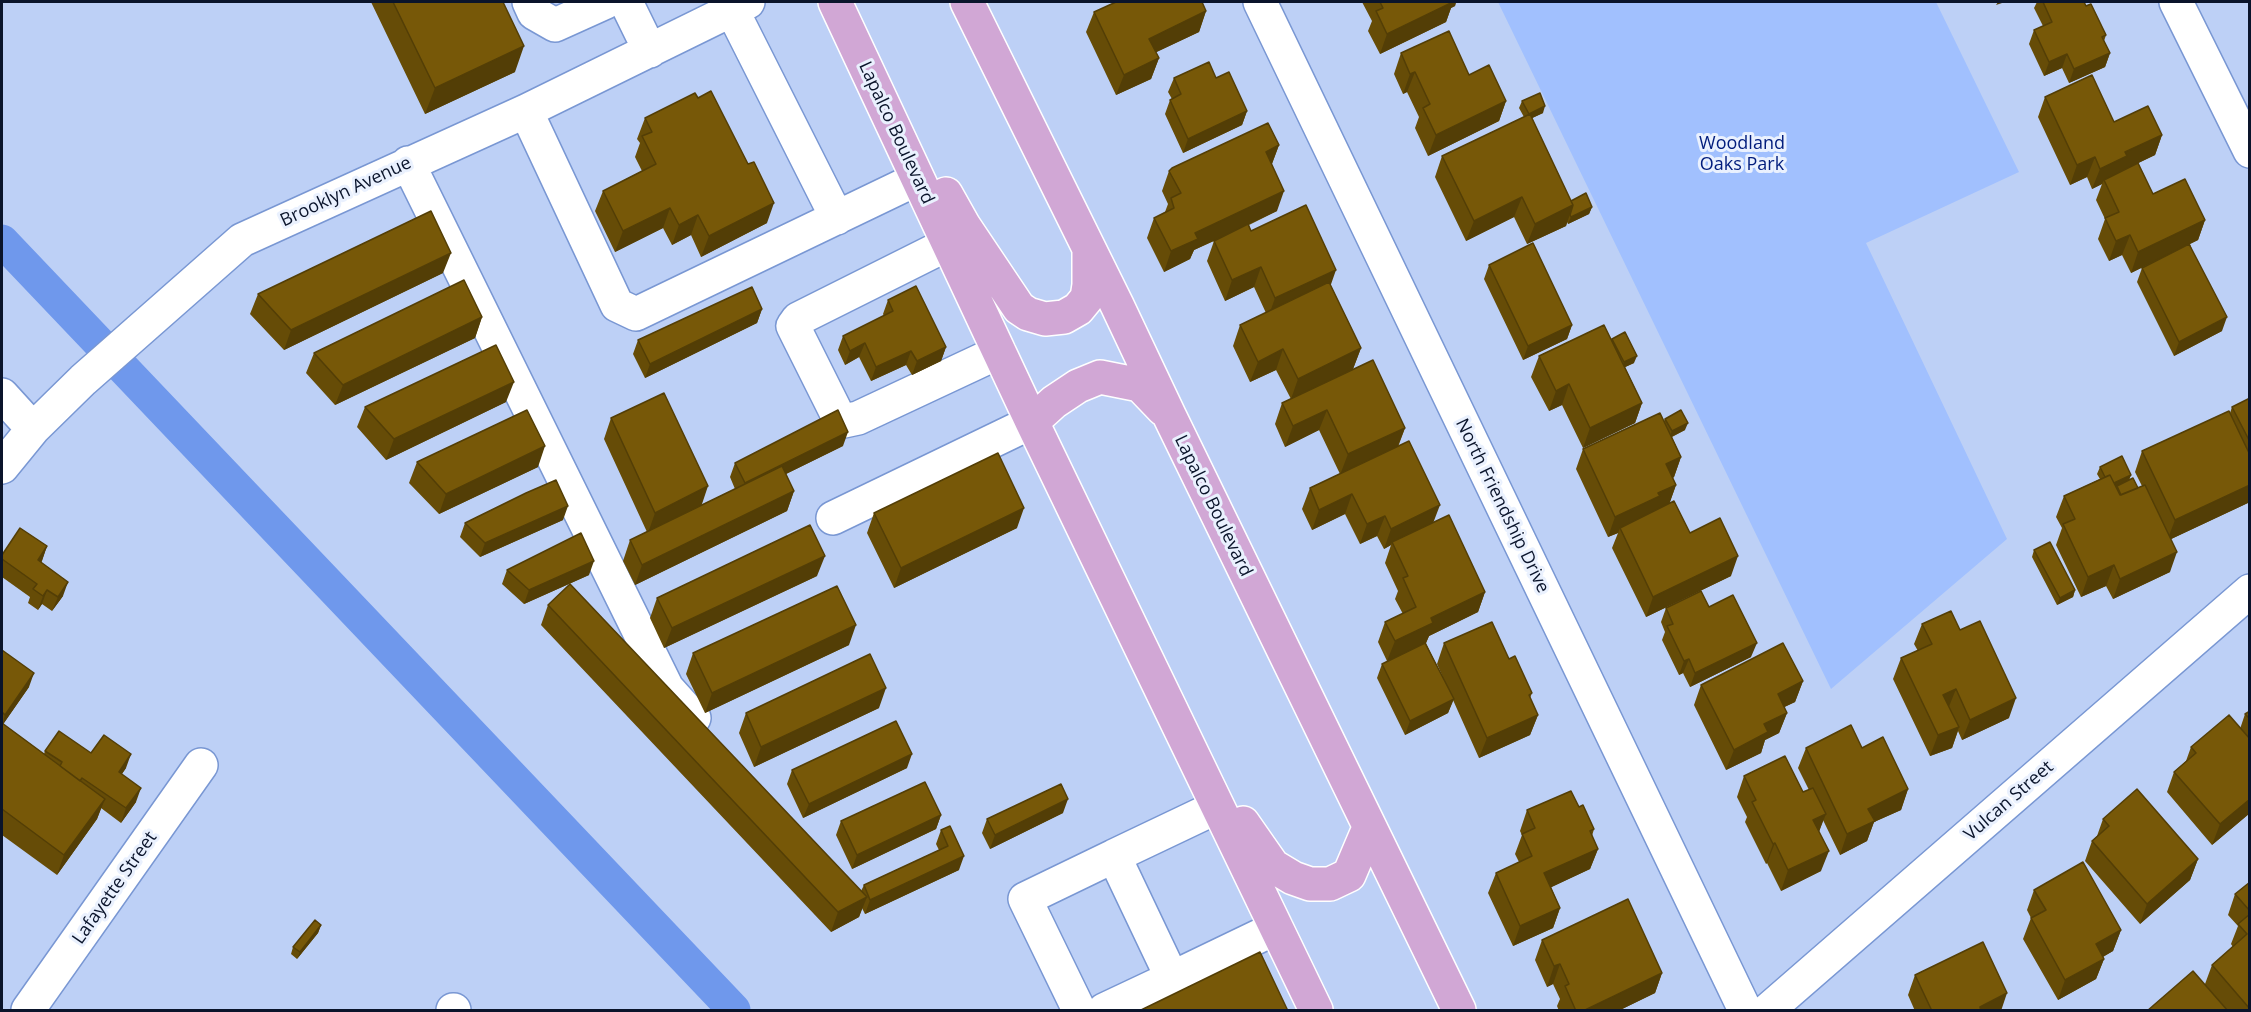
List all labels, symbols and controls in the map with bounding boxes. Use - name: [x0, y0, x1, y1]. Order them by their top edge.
- street label: Lapalco Boulevard: [854, 58, 938, 208]
- park label: Woodland Oaks Park: [1699, 133, 1785, 176]
- street label: Brooklyn Avenue: [277, 152, 415, 232]
- street label: North Friendship Drive: [1450, 415, 1554, 597]
- street label: Lapalco Boulevard: [1169, 432, 1257, 580]
- street label: Vulcan Street: [1960, 756, 2058, 846]
- street label: Lafayette Street: [68, 828, 162, 948]

